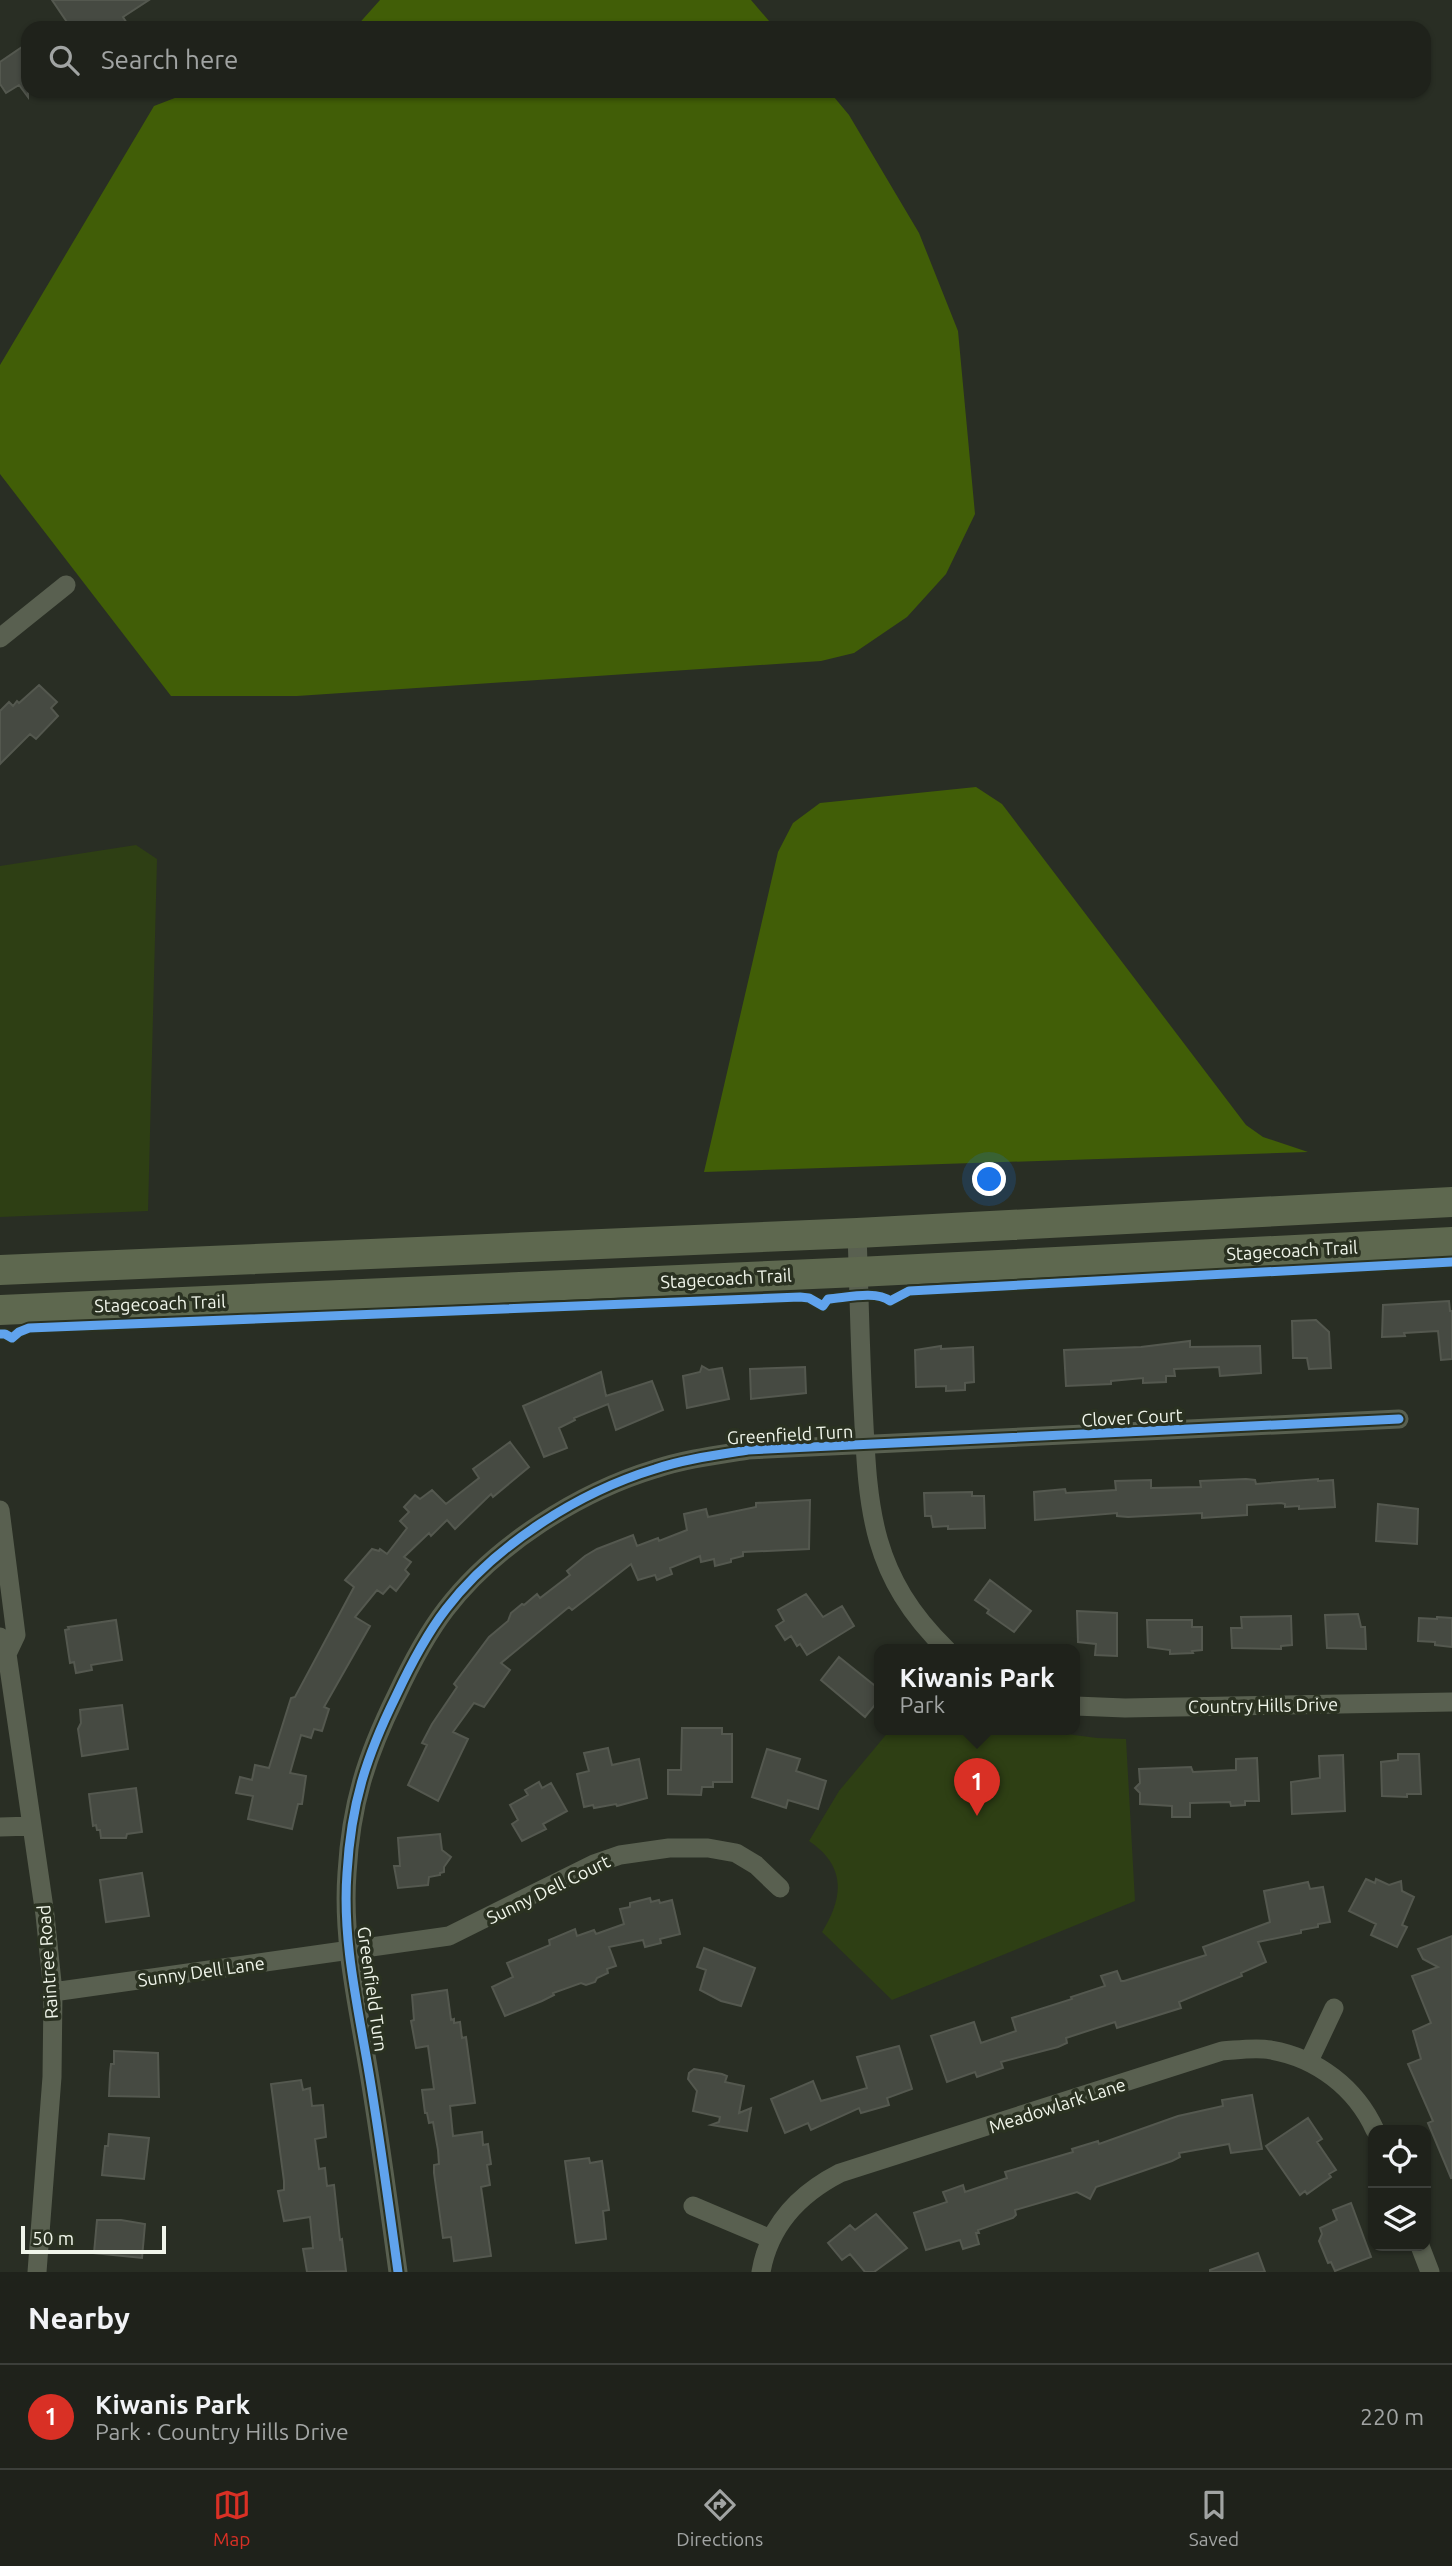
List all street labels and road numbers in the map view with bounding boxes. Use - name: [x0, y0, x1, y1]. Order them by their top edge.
- street label: Stagecoach Trail: [1226, 1237, 1358, 1263]
- street label: Stagecoach Trail: [660, 1265, 792, 1291]
- street label: Stagecoach Trail: [94, 1291, 226, 1315]
- street label: Clover Court: [1081, 1404, 1183, 1430]
- street label: Greenfield Turn: [726, 1421, 854, 1447]
- street label: Country Hills Drive: [1188, 1694, 1338, 1716]
- street label: Sunny Dell Court: [483, 1850, 613, 1928]
- street label: Raintree Road: [33, 1904, 61, 2020]
- street label: Greenfield Turn: [354, 1925, 392, 2053]
- street label: Sunny Dell Lane: [136, 1952, 266, 1990]
- street label: Meadowlark Lane: [986, 2073, 1128, 2137]

